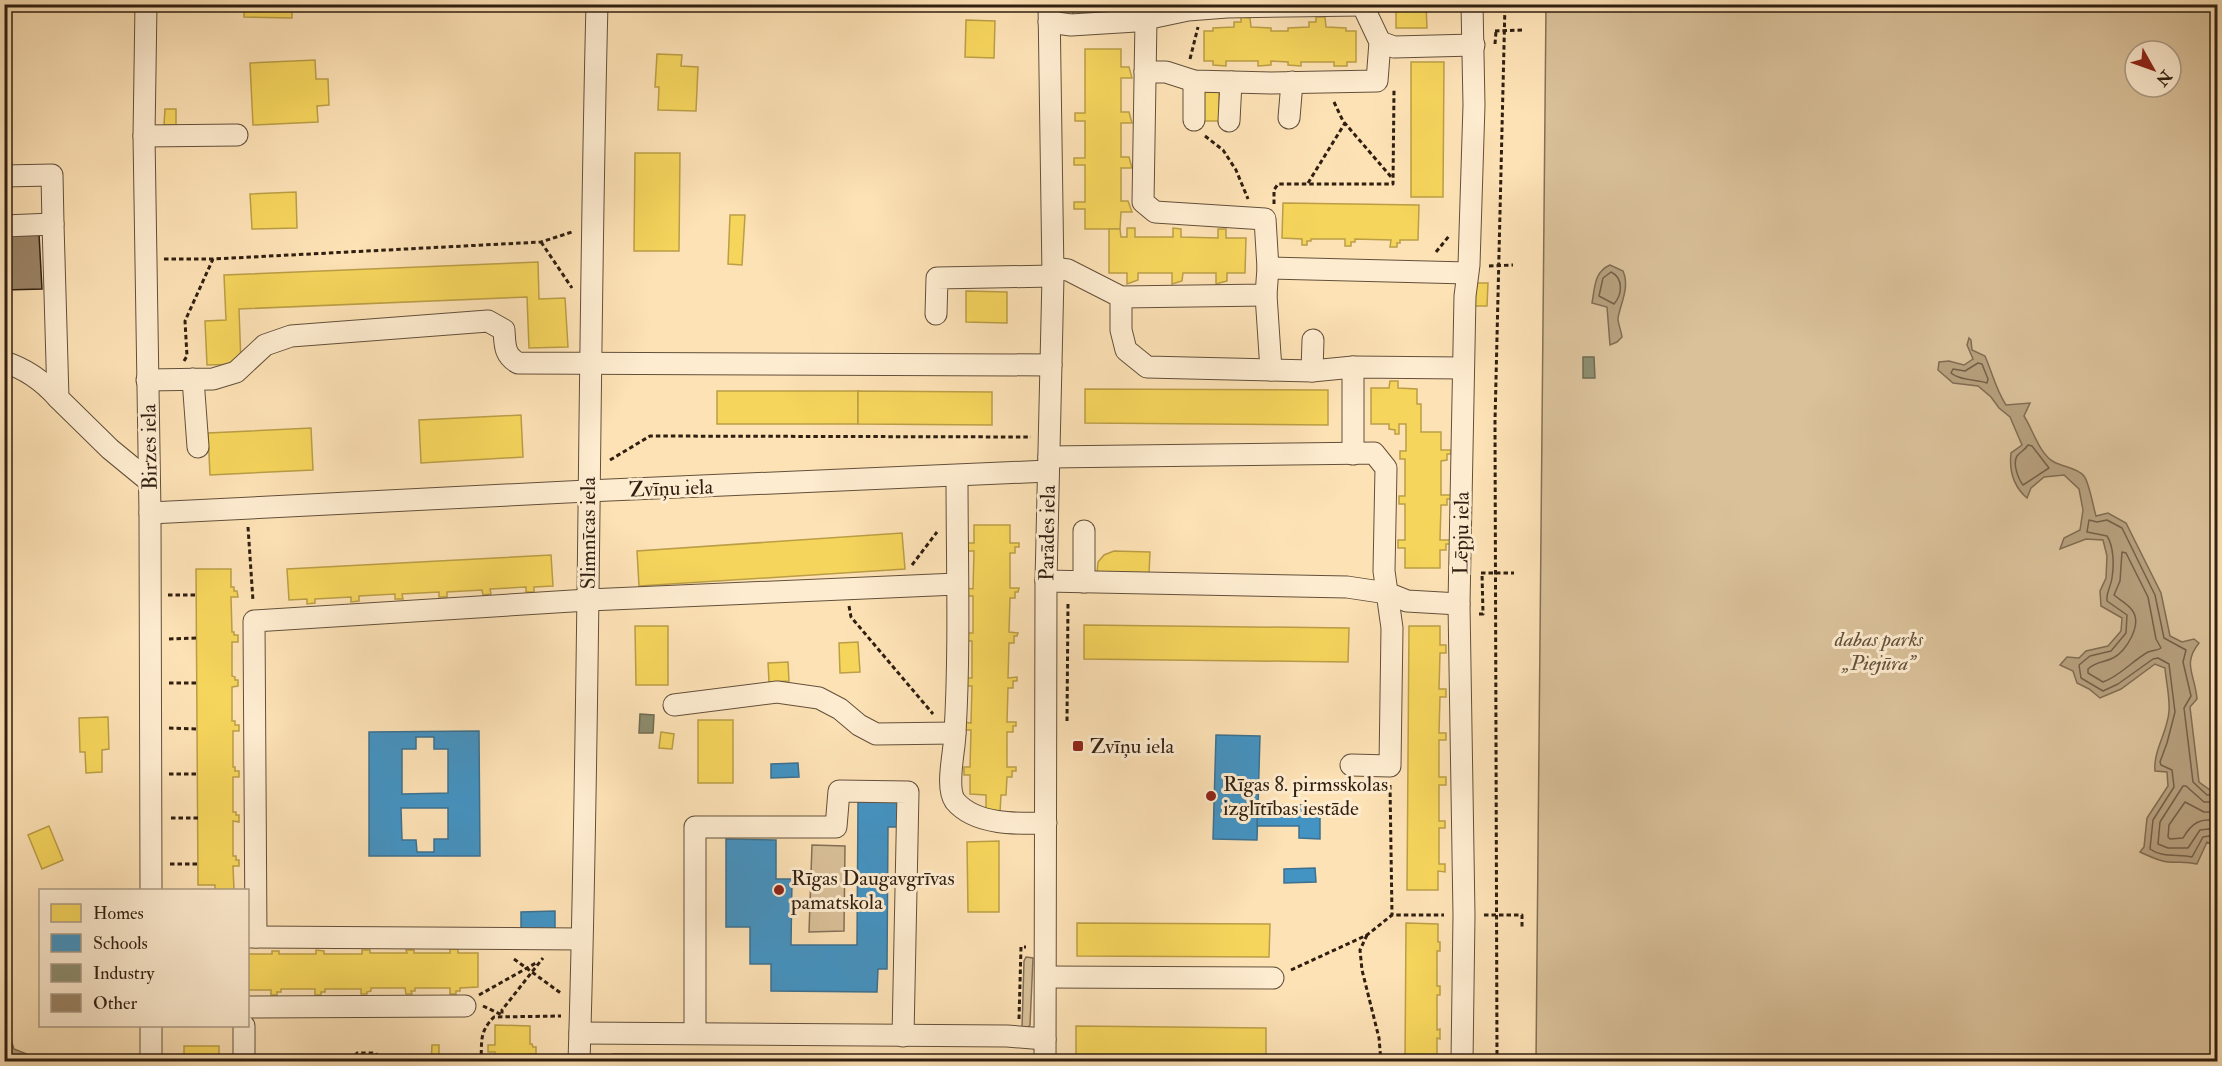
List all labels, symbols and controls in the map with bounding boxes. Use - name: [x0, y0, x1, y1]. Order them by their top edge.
- north arrow: [2123, 39, 2183, 99]
- text: N: [2151, 65, 2177, 90]
- street label: Birzes iela: [135, 403, 164, 490]
- street label: Zvīņu iela: [628, 474, 714, 503]
- street label: Slimnīcas iela: [575, 477, 602, 589]
- street label: Parādes iela: [1033, 484, 1062, 581]
- street label: Lēpju iela: [1447, 491, 1476, 575]
- park label: dabas parks „Piejūra”: [1834, 626, 1924, 677]
- place label: Zvīņu iela: [1090, 733, 1175, 760]
- marker: Zvīņu iela: [1071, 739, 1085, 753]
- place label: Rīgas 8. pirmsskolas izglītības iestāde: [1223, 771, 1388, 822]
- marker: Rīgas 8. pirmsskolas izglītības iestāde: [1204, 789, 1218, 803]
- place label: Rīgas Daugavgrīvas pamatskola: [790, 865, 955, 916]
- marker: Rīgas Daugavgrīvas pamatskola: [772, 883, 786, 897]
- legend: [39, 889, 249, 1027]
- text: Homes: [93, 902, 144, 925]
- text: Schools: [93, 932, 148, 955]
- text: Industry: [93, 962, 155, 985]
- text: Other: [93, 992, 137, 1015]

